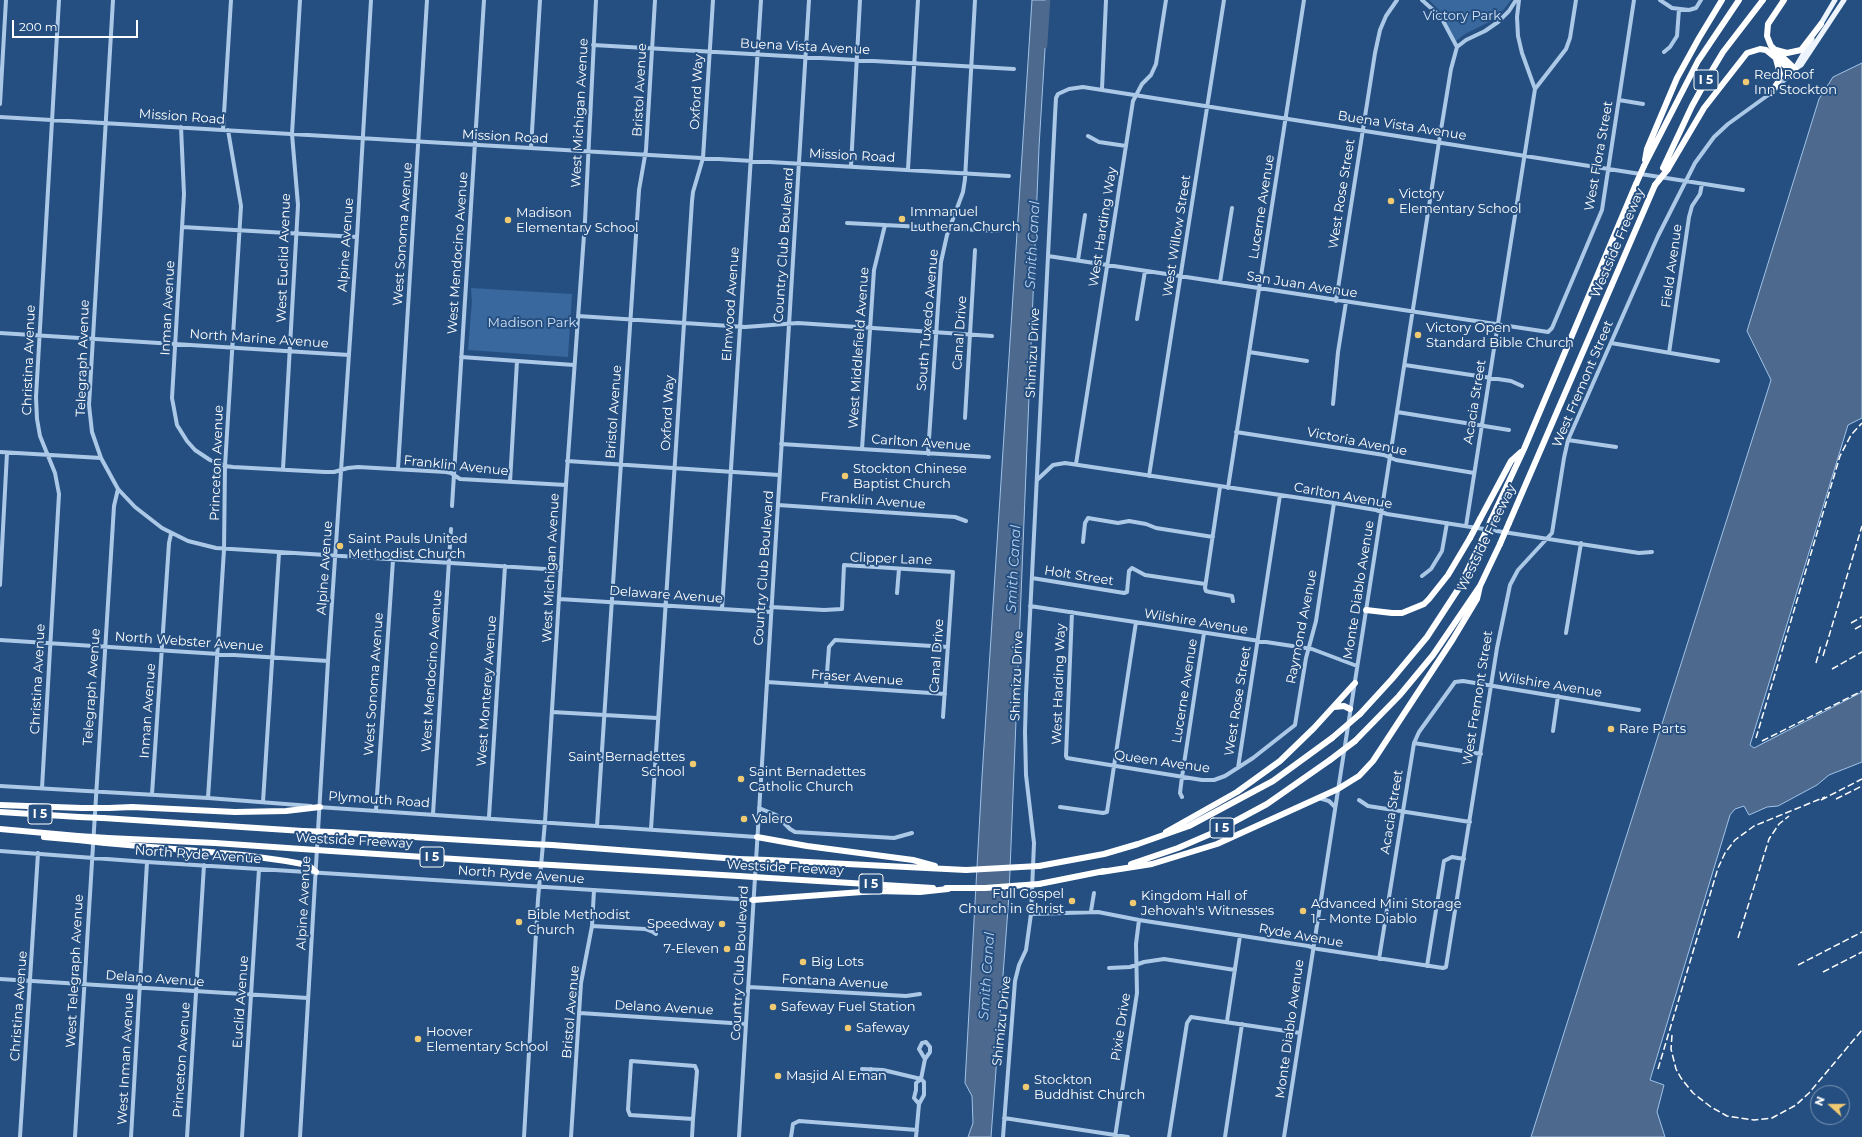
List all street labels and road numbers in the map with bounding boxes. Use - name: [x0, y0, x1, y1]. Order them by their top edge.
- street label: Buena Vista Avenue: [740, 36, 870, 58]
- street label: West Michigan Avenue: [568, 38, 592, 188]
- street label: Bristol Avenue: [630, 43, 650, 137]
- street label: Oxford Way: [687, 54, 707, 130]
- road number: I 5: [1694, 70, 1718, 90]
- street label: West Flora Street: [1582, 100, 1616, 212]
- street label: Mission Road: [138, 106, 226, 128]
- street label: Buena Vista Avenue: [1337, 108, 1467, 144]
- street label: Mission Road: [461, 127, 549, 147]
- street label: West Rose Street: [1326, 138, 1358, 250]
- street label: Mission Road: [808, 146, 896, 166]
- street label: Lucerne Avenue: [1246, 154, 1278, 260]
- street label: West Sonoma Avenue: [390, 162, 416, 306]
- street label: West Harding Way: [1086, 166, 1120, 288]
- street label: Country Club Boulevard: [771, 167, 797, 323]
- street label: West Mendocino Avenue: [445, 171, 471, 335]
- street label: West Willow Street: [1160, 174, 1194, 298]
- street label: Westside Freeway: [1588, 186, 1648, 300]
- street label: West Euclid Avenue: [274, 193, 294, 323]
- street label: Alpine Avenue: [335, 197, 357, 293]
- street label: Field Avenue: [1658, 223, 1686, 309]
- street label: Elmwood Avenue: [719, 246, 743, 362]
- street label: South Tuxedo Avenue: [914, 248, 942, 392]
- street label: Inman Avenue: [158, 260, 178, 356]
- street label: West Middlefield Avenue: [846, 267, 872, 429]
- street label: San Juan Avenue: [1245, 269, 1359, 301]
- street label: Canal Drive: [950, 295, 970, 371]
- street label: Telegraph Avenue: [73, 299, 93, 417]
- street label: Christina Avenue: [19, 304, 39, 416]
- street label: Shimizu Drive: [1023, 307, 1043, 399]
- street label: West Fremont Street: [1549, 318, 1617, 450]
- street label: North Marine Avenue: [189, 326, 329, 352]
- street label: Acacia Street: [1461, 359, 1489, 445]
- street label: Bristol Avenue: [603, 365, 625, 459]
- street label: Oxford Way: [658, 375, 678, 451]
- street label: Princeton Avenue: [207, 405, 227, 521]
- street label: Victoria Avenue: [1306, 425, 1408, 459]
- street label: Carlton Avenue: [871, 432, 971, 454]
- street label: Franklin Avenue: [403, 453, 509, 479]
- street label: Carlton Avenue: [1293, 480, 1393, 512]
- street label: Westside Freeway: [1454, 482, 1520, 594]
- street label: Country Club Boulevard: [751, 490, 777, 646]
- street label: Franklin Avenue: [820, 490, 926, 512]
- street label: West Michigan Avenue: [539, 493, 563, 643]
- street label: Monte Diablo Avenue: [1340, 519, 1378, 661]
- street label: Alpine Avenue: [314, 520, 336, 616]
- street label: Clipper Lane: [850, 550, 932, 568]
- street label: Holt Street: [1043, 563, 1115, 589]
- street label: Raymond Avenue: [1283, 569, 1321, 685]
- street label: Delaware Avenue: [609, 583, 723, 607]
- street label: West Mendocino Avenue: [419, 589, 445, 753]
- street label: Wilshire Avenue: [1143, 606, 1249, 638]
- street label: West Sonoma Avenue: [361, 612, 387, 756]
- street label: West Monterey Avenue: [474, 615, 500, 767]
- street label: Canal Drive: [927, 618, 947, 694]
- street label: Christina Avenue: [27, 623, 49, 735]
- street label: West Harding Way: [1049, 623, 1069, 745]
- street label: Telegraph Avenue: [80, 628, 104, 746]
- street label: North Webster Avenue: [114, 629, 264, 655]
- street label: West Fremont Street: [1460, 629, 1496, 767]
- street label: Shimizu Drive: [1008, 631, 1026, 721]
- street label: Lucerne Avenue: [1169, 638, 1201, 744]
- street label: West Rose Street: [1222, 645, 1254, 757]
- street label: Inman Avenue: [137, 663, 159, 759]
- street label: Fraser Avenue: [810, 667, 904, 689]
- street label: Wilshire Avenue: [1497, 669, 1603, 701]
- street label: Queen Avenue: [1113, 748, 1211, 776]
- street label: Acacia Street: [1378, 769, 1406, 855]
- street label: Plymouth Road: [328, 789, 430, 811]
- road number: I 5: [28, 804, 52, 824]
- road number: I 5: [1210, 818, 1234, 838]
- street label: Westside Freeway: [295, 830, 413, 852]
- street label: North Ryde Avenue: [134, 843, 262, 867]
- road number: I 5: [420, 847, 444, 867]
- street label: Alpine Avenue: [294, 856, 314, 950]
- street label: Westside Freeway: [726, 857, 844, 879]
- street label: North Ryde Avenue: [457, 863, 585, 887]
- road number: I 5: [859, 874, 883, 894]
- street label: Country Club Boulevard: [728, 885, 752, 1041]
- street label: West Telegraph Avenue: [63, 894, 87, 1048]
- street label: Ryde Avenue: [1258, 921, 1344, 951]
- street label: Christina Avenue: [7, 950, 31, 1062]
- street label: Euclid Avenue: [230, 955, 252, 1049]
- street label: Monte Diablo Avenue: [1273, 958, 1307, 1100]
- street label: Bristol Avenue: [559, 965, 583, 1059]
- street label: Delano Avenue: [105, 968, 205, 990]
- street label: Fontana Avenue: [781, 971, 889, 993]
- street label: Shimizu Drive: [990, 975, 1014, 1067]
- street label: Pixie Drive: [1108, 992, 1134, 1062]
- street label: West Inman Avenue: [115, 993, 137, 1125]
- street label: Delano Avenue: [614, 998, 714, 1018]
- street label: Princeton Avenue: [170, 1002, 194, 1118]

